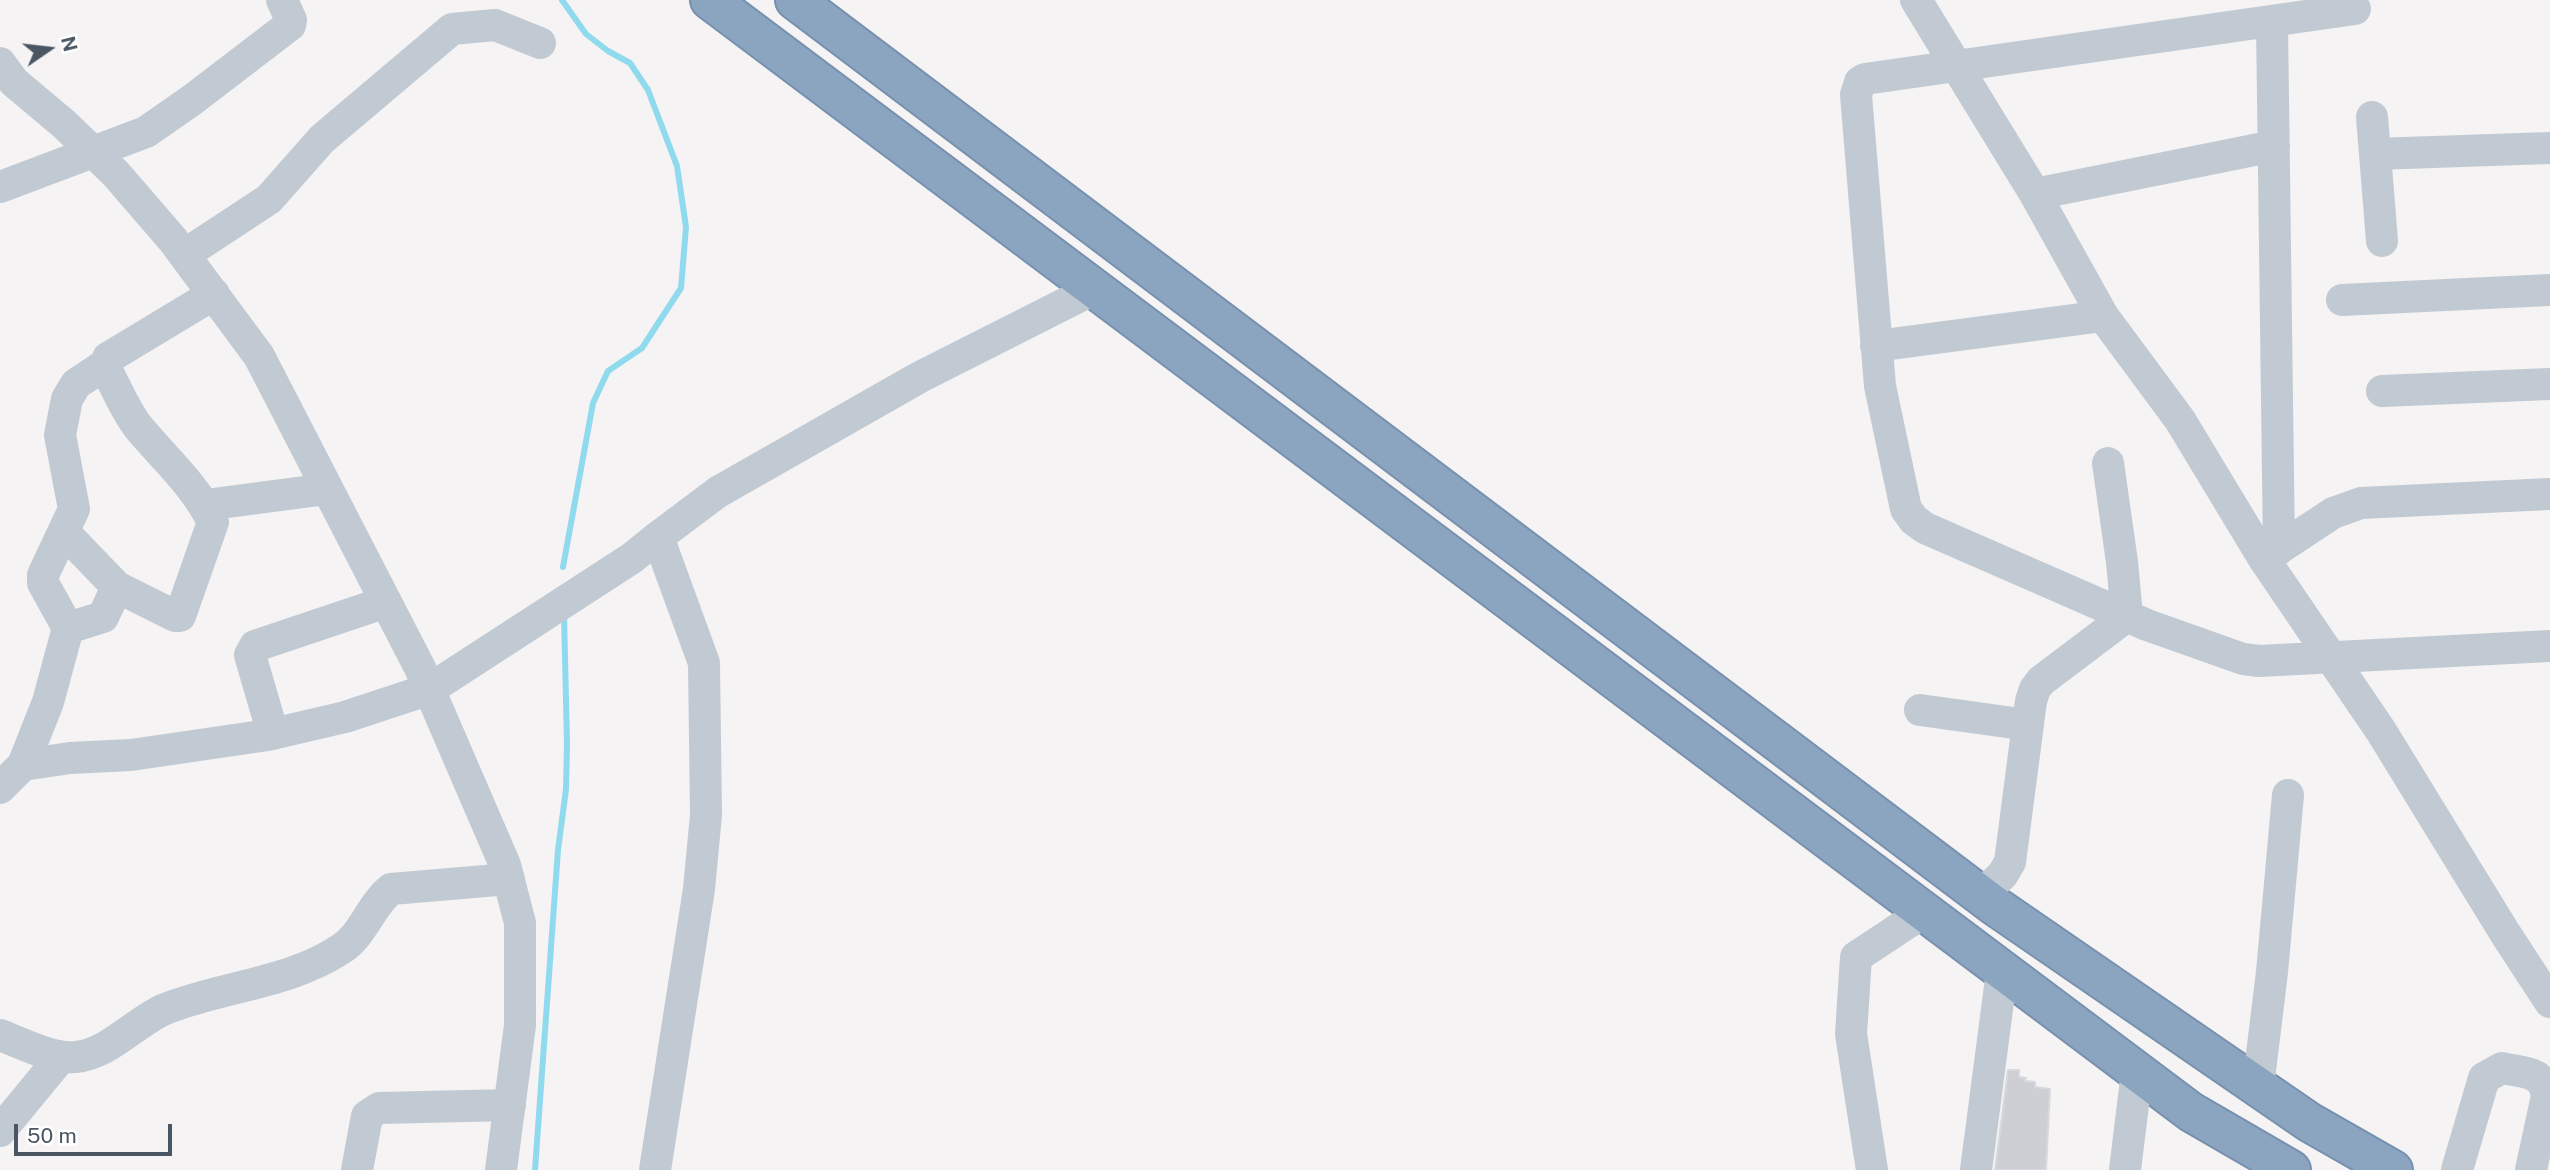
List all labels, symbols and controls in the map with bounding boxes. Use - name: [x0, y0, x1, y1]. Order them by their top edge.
- north arrow: [14, 14, 84, 84]
- text: N: [57, 34, 82, 54]
- scale bar: [18, 1110, 175, 1154]
- text: 50 m: [27, 1123, 77, 1148]

